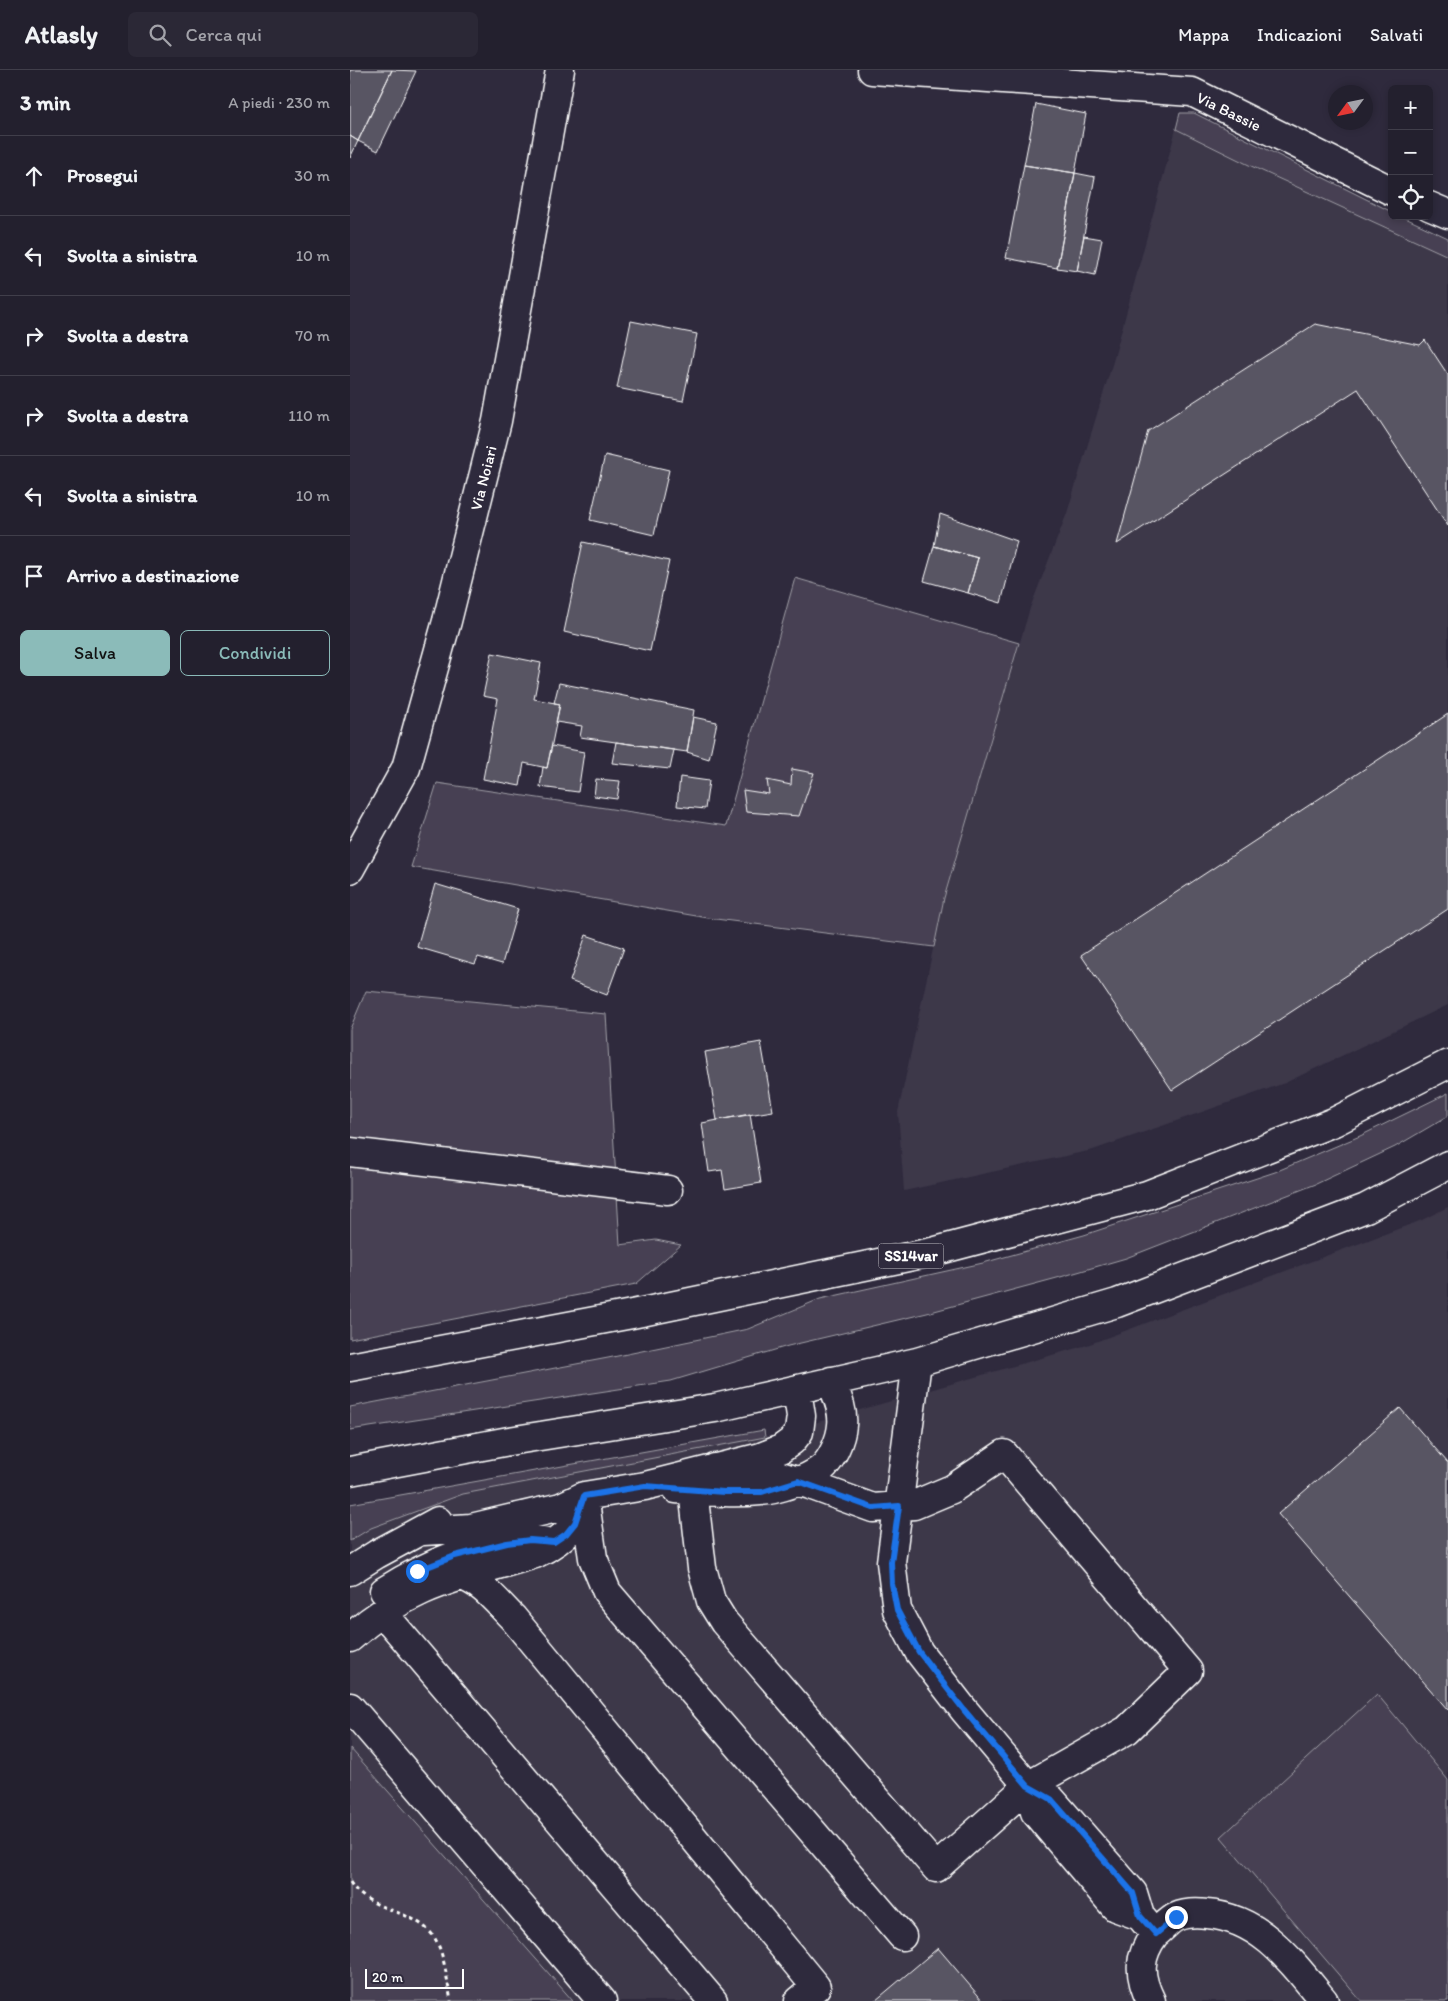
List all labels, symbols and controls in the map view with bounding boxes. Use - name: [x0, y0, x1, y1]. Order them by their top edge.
- search box: [128, 12, 478, 57]
- text: Atlasly: [25, 20, 98, 49]
- icon: search: [146, 21, 174, 49]
- text: Cerca qui: [186, 23, 262, 46]
- text: Mappa: [1178, 24, 1229, 46]
- text: Indicazioni: [1257, 24, 1342, 46]
- text: Salvati: [1370, 24, 1423, 46]
- north arrow: [1328, 85, 1373, 130]
- map controls: [1388, 85, 1433, 220]
- button: +: [1388, 85, 1433, 130]
- street label: Via Bassie: [1193, 88, 1264, 135]
- text: 3 min: [20, 90, 70, 115]
- text: A piedi · 230 m: [228, 93, 330, 112]
- button: −: [1388, 130, 1433, 175]
- icon: ahead: [20, 162, 48, 190]
- text: Prosegui: [67, 164, 138, 187]
- text: 30 m: [294, 166, 330, 185]
- button: locate: [1388, 175, 1433, 220]
- icon: left: [20, 242, 48, 270]
- text: Svolta a sinistra: [67, 244, 197, 267]
- text: 10 m: [296, 246, 330, 265]
- icon: right: [20, 322, 48, 350]
- text: Svolta a destra: [67, 324, 188, 347]
- text: 70 m: [295, 326, 330, 345]
- icon: right: [20, 402, 48, 430]
- text: Svolta a destra: [67, 404, 188, 427]
- text: 110 m: [288, 406, 330, 425]
- street label: Via Noiari: [466, 444, 501, 513]
- icon: left: [20, 482, 48, 510]
- text: Svolta a sinistra: [67, 484, 197, 507]
- text: 10 m: [296, 486, 330, 505]
- icon: arrive: [20, 562, 48, 590]
- text: Arrivo a destinazione: [67, 564, 239, 587]
- button: Salva: [20, 630, 170, 676]
- button: Condividi: [180, 630, 330, 676]
- road number: SS14var: [878, 1244, 944, 1268]
- route start: [406, 1560, 429, 1583]
- route end: [1165, 1906, 1188, 1929]
- scale bar: [365, 1966, 464, 1989]
- text: 20 m: [372, 1969, 403, 1986]

